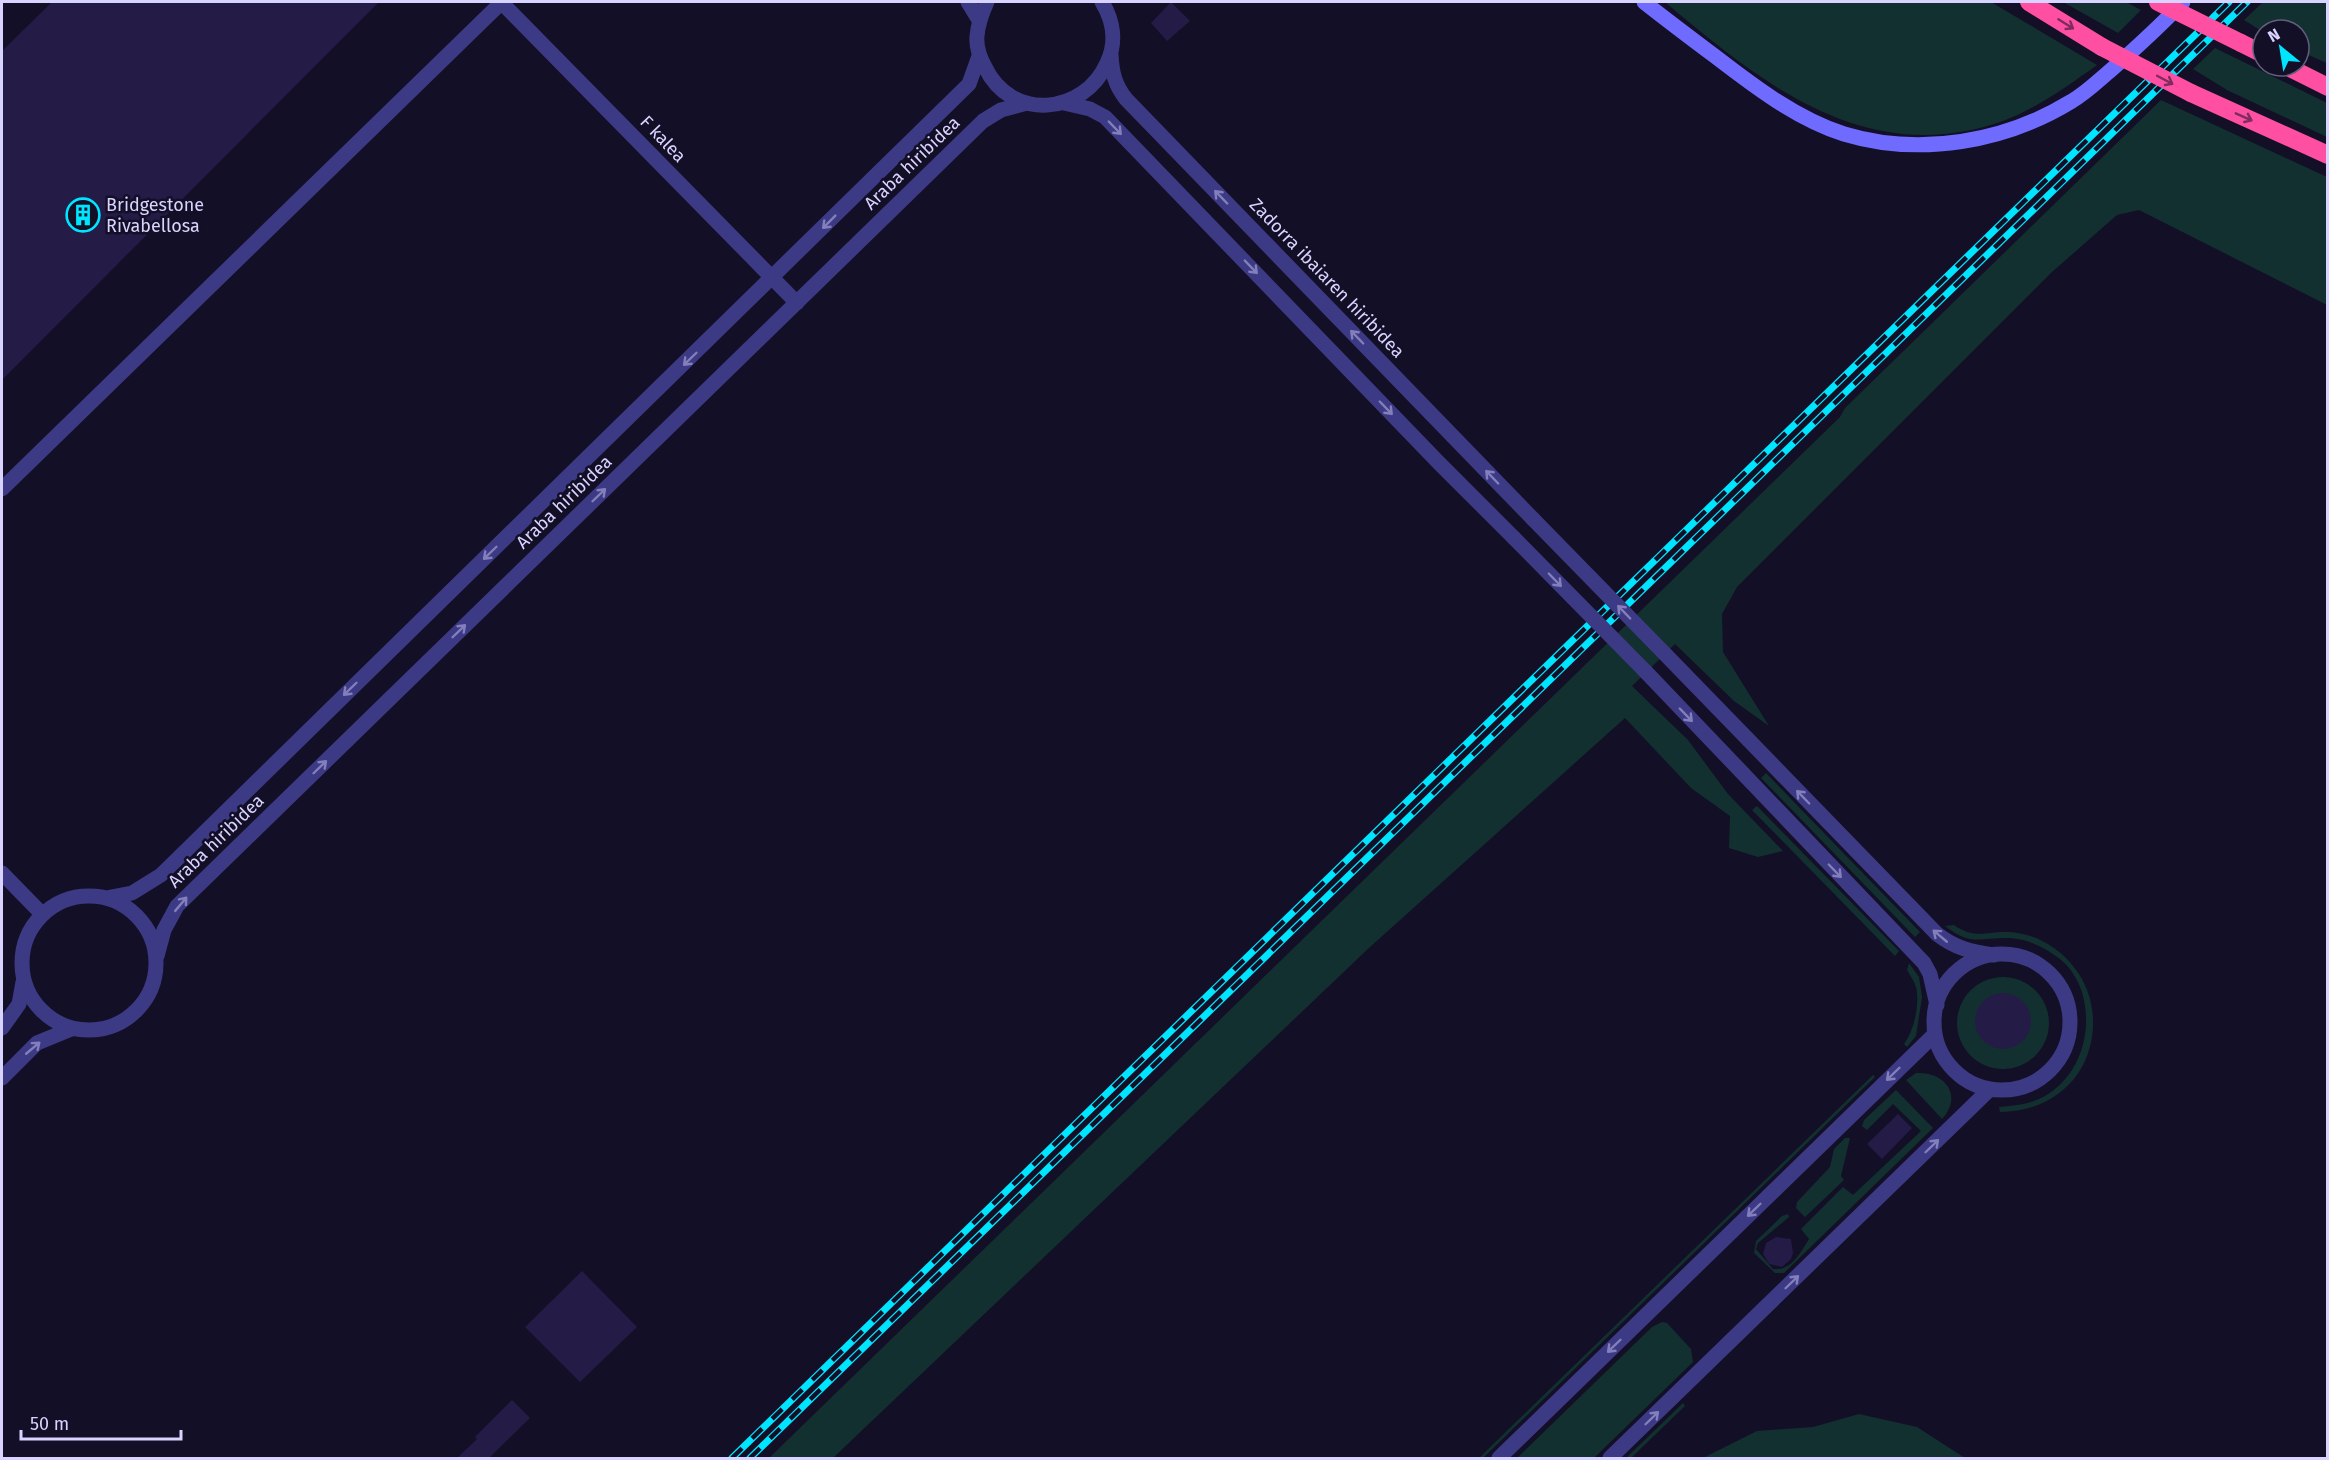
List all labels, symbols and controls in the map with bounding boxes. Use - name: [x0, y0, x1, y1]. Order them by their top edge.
- north arrow: [2251, 18, 2311, 78]
- one-way arrow: [2057, 19, 2074, 31]
- text: N: [2264, 25, 2283, 46]
- one-way arrow: [2156, 74, 2173, 86]
- street label: F kalea: [635, 111, 691, 167]
- street label: Araba hiribidea: [859, 112, 965, 214]
- one-way arrow: [2234, 112, 2252, 124]
- one-way arrow: [1108, 120, 1123, 135]
- one-way arrow: [1213, 190, 1228, 205]
- place label: Bridgestone Rivabellosa: [106, 194, 204, 237]
- street label: Zadorra ibaiaren hiribidea: [1245, 194, 1409, 362]
- building icon: Bridgestone Rivabellosa: [65, 197, 101, 233]
- one-way arrow: [822, 215, 837, 230]
- one-way arrow: [1244, 260, 1259, 275]
- one-way arrow: [1350, 329, 1364, 344]
- one-way arrow: [682, 351, 697, 366]
- one-way arrow: [1379, 401, 1393, 416]
- street label: Araba hiribidea: [511, 451, 617, 553]
- one-way arrow: [1485, 470, 1500, 485]
- one-way arrow: [592, 488, 607, 503]
- one-way arrow: [482, 546, 497, 561]
- one-way arrow: [1547, 572, 1562, 587]
- one-way arrow: [1616, 605, 1631, 620]
- one-way arrow: [452, 624, 467, 639]
- one-way arrow: [343, 682, 358, 697]
- one-way arrow: [1679, 707, 1693, 722]
- one-way arrow: [312, 760, 327, 775]
- one-way arrow: [1796, 789, 1811, 804]
- street label: Araba hiribidea: [163, 790, 269, 892]
- one-way arrow: [1828, 863, 1843, 878]
- one-way arrow: [174, 897, 188, 912]
- one-way arrow: [1933, 929, 1948, 943]
- one-way arrow: [25, 1042, 41, 1055]
- one-way arrow: [1886, 1067, 1901, 1082]
- one-way arrow: [1924, 1138, 1939, 1153]
- one-way arrow: [1746, 1203, 1761, 1218]
- one-way arrow: [1784, 1274, 1799, 1289]
- one-way arrow: [1606, 1339, 1621, 1354]
- scale bar: [21, 1403, 182, 1441]
- one-way arrow: [1645, 1410, 1660, 1425]
- text: 50 m: [30, 1413, 69, 1435]

